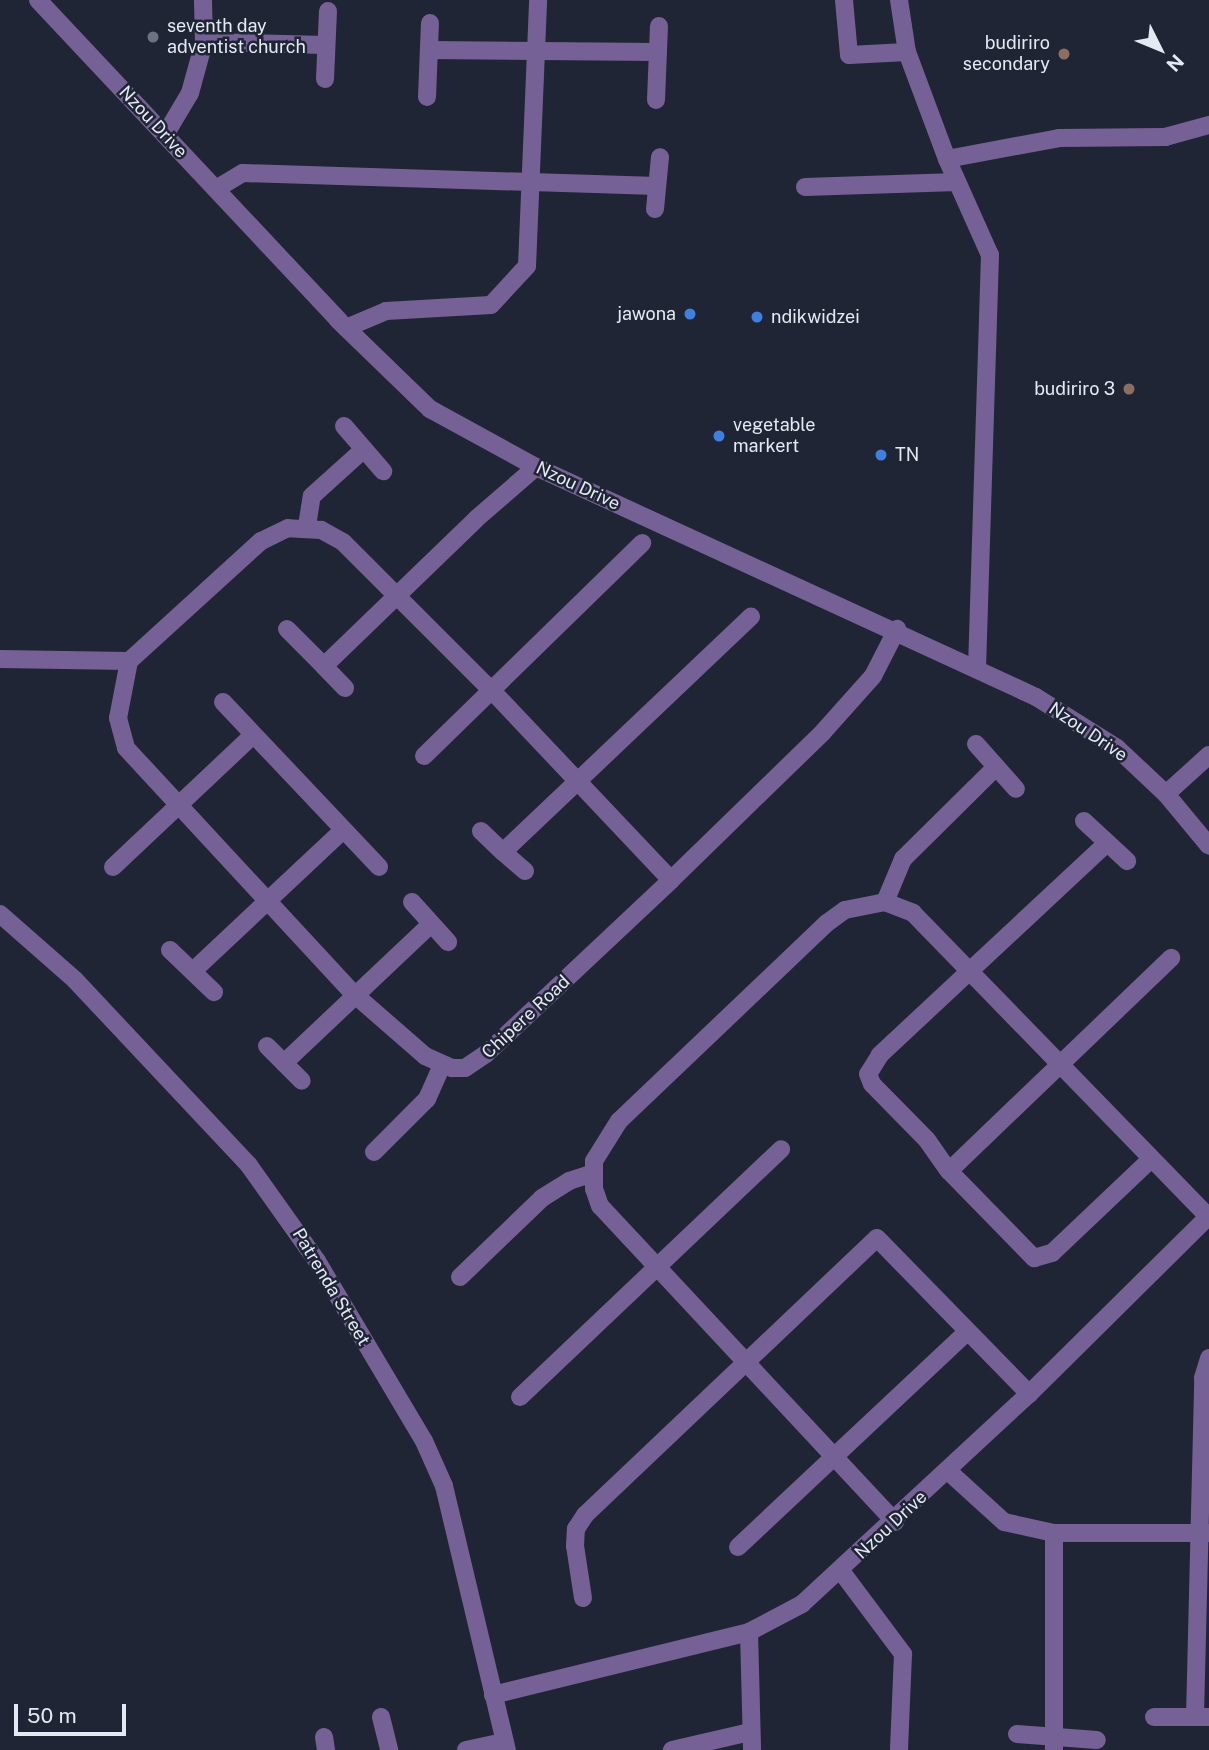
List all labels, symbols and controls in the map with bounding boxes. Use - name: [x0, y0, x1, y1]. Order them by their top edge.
- north arrow: [1125, 14, 1195, 84]
- place label: seventh day adventist church: [167, 16, 306, 58]
- marker: seventh day adventist church: [145, 29, 161, 45]
- place label: budiriro secondary: [963, 33, 1050, 76]
- marker: budiriro secondary: [1056, 46, 1072, 62]
- text: N: [1162, 50, 1188, 76]
- street label: Nzou Drive: [114, 82, 192, 162]
- place label: jawona: [617, 303, 676, 325]
- marker: jawona: [682, 306, 698, 322]
- place label: ndikwidzei: [771, 306, 860, 328]
- marker: ndikwidzei: [749, 309, 765, 325]
- place label: budiriro 3: [1034, 378, 1115, 400]
- marker: budiriro 3: [1121, 381, 1137, 397]
- place label: vegetable markert: [733, 415, 816, 458]
- marker: vegetable markert: [711, 428, 727, 444]
- place label: TN: [895, 444, 919, 466]
- marker: TN: [873, 447, 889, 463]
- street label: Nzou Drive: [533, 457, 623, 515]
- street label: Nzou Drive: [1045, 698, 1131, 766]
- street label: Chipere Road: [478, 971, 574, 1063]
- street label: Patrenda Street: [288, 1224, 374, 1350]
- street label: Nzou Drive: [851, 1486, 931, 1564]
- scale bar: [18, 1690, 130, 1734]
- text: 50 m: [27, 1703, 77, 1728]

